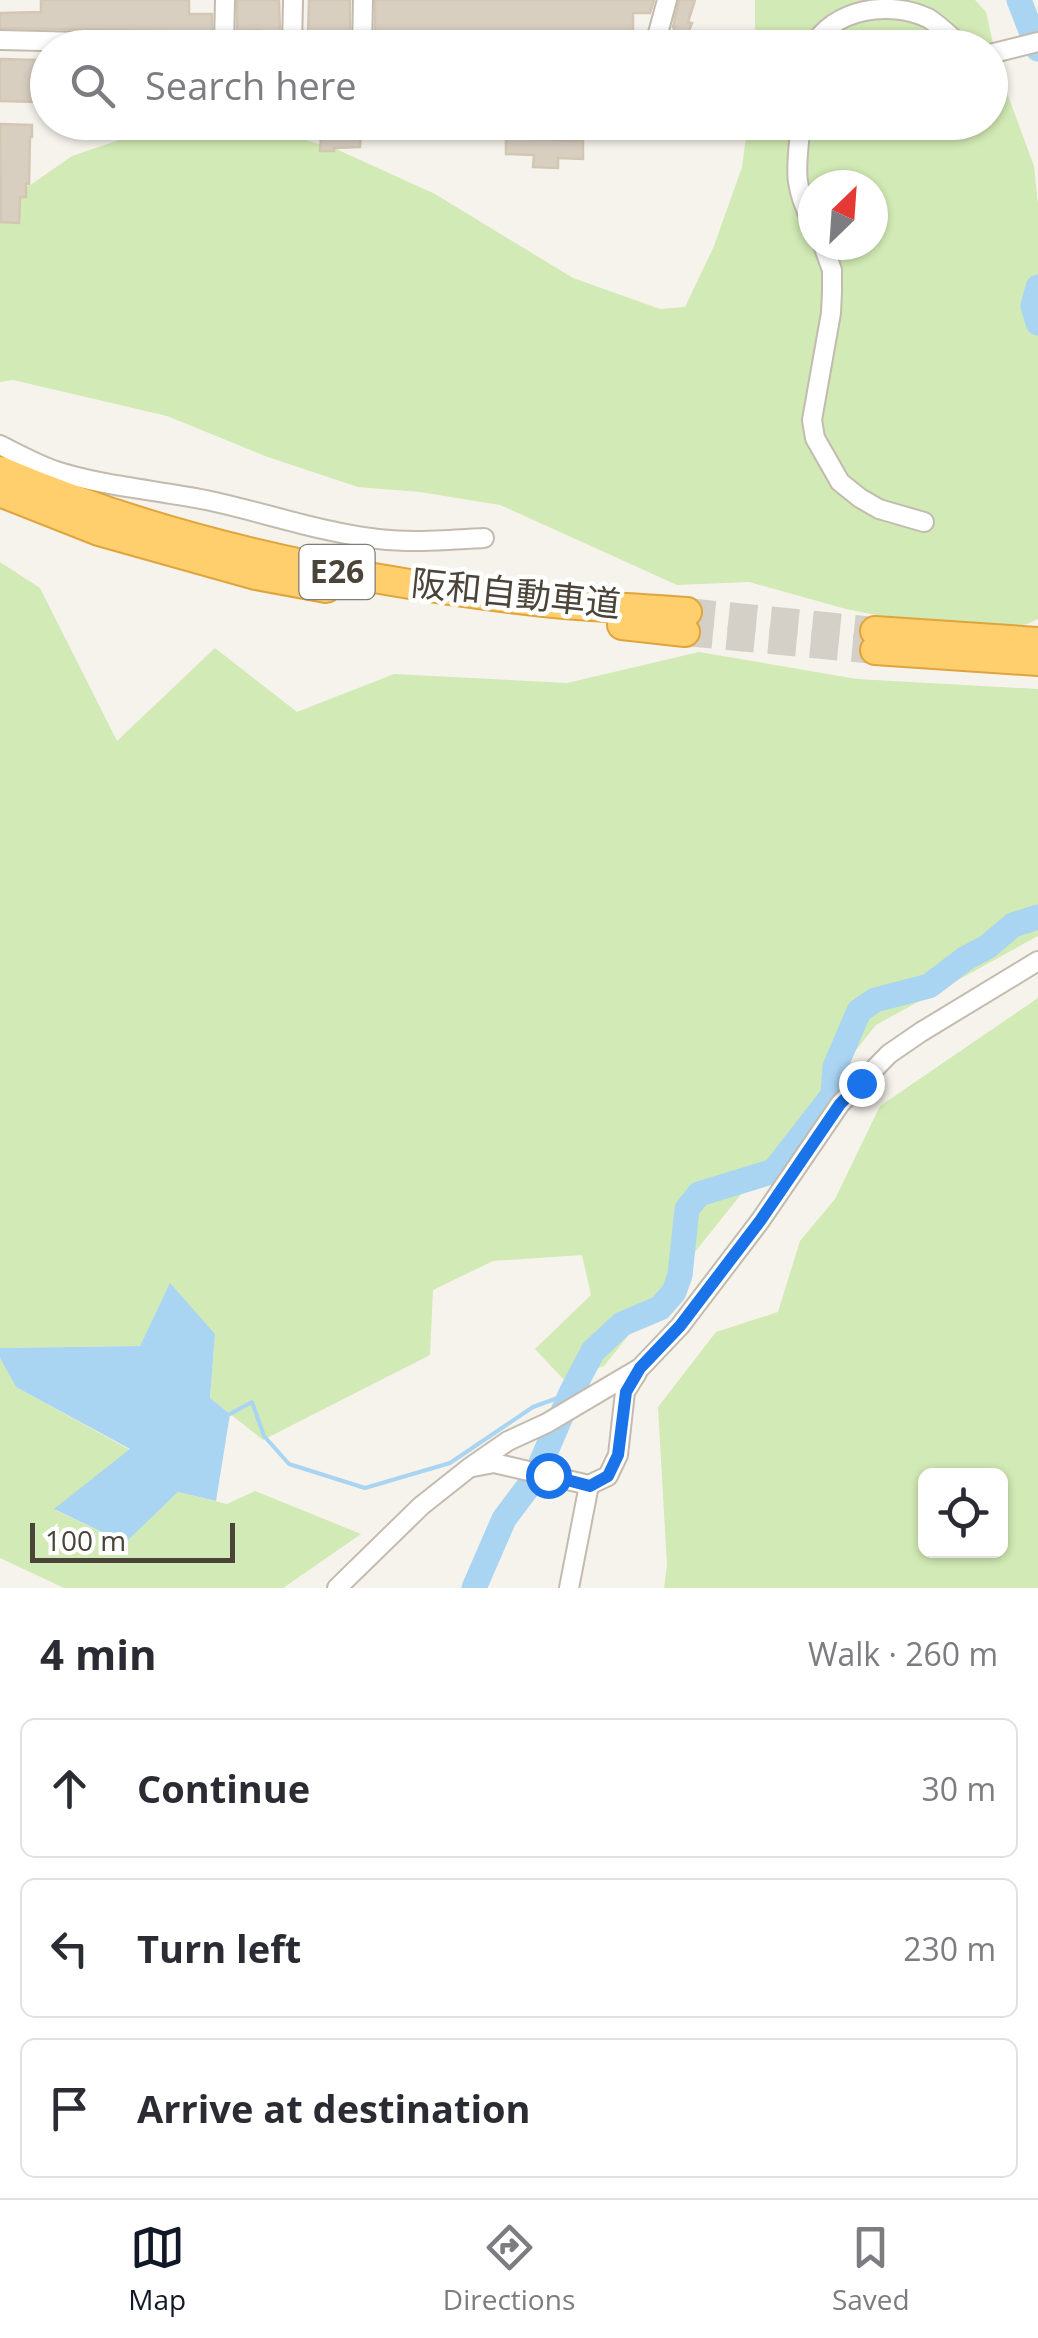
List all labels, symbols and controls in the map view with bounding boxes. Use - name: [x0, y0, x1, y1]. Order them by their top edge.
- search box: [30, 30, 1008, 140]
- icon: search: [65, 58, 120, 113]
- text: Search here: [145, 59, 357, 111]
- north arrow: [798, 170, 888, 260]
- road number: E26: [300, 545, 374, 599]
- street label: 阪和自動車道: [409, 558, 623, 627]
- route end: [839, 1061, 885, 1107]
- route start: [526, 1453, 572, 1499]
- map controls: [918, 1468, 1008, 1558]
- button: locate: [918, 1468, 1008, 1558]
- scale bar: [30, 1518, 235, 1562]
- text: 100 m: [45, 1521, 126, 1559]
- text: 4 min: [40, 1625, 157, 1682]
- text: Walk · 260 m: [808, 1632, 998, 1675]
- icon: ahead: [42, 1761, 97, 1816]
- text: Continue: [137, 1762, 310, 1814]
- text: 30 m: [921, 1767, 996, 1810]
- icon: left: [42, 1921, 97, 1976]
- text: Turn left: [137, 1922, 301, 1974]
- text: 230 m: [903, 1927, 996, 1970]
- icon: arrive: [42, 2081, 97, 2136]
- text: Arrive at destination: [137, 2082, 531, 2134]
- tab: Map: [128, 2220, 186, 2318]
- tab: Directions: [443, 2220, 575, 2318]
- tab: Saved: [832, 2220, 910, 2318]

